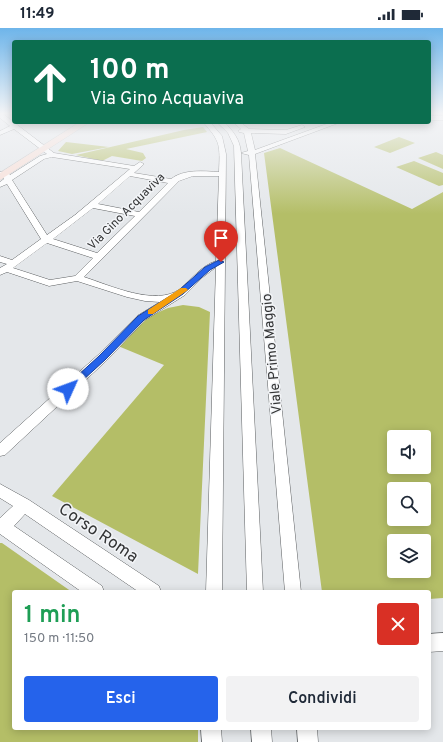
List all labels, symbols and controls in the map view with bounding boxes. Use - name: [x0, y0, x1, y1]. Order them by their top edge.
- text: 11:49: [20, 5, 55, 24]
- text: 100 m: [90, 53, 170, 89]
- icon: ahead: [24, 56, 76, 108]
- text: Via Gino Acquaviva: [90, 88, 244, 111]
- street label: Via Gino Acquaviva: [85, 170, 169, 254]
- pin: [204, 221, 238, 262]
- icon: arrive: [210, 227, 232, 249]
- street label: Viale Primo Maggio: [259, 293, 286, 415]
- position arrow: [47, 368, 89, 410]
- map controls: [387, 430, 431, 578]
- button: sound: [387, 430, 431, 474]
- button: search: [387, 482, 431, 526]
- street label: Corso Roma: [54, 499, 142, 568]
- button: layers: [387, 534, 431, 578]
- text: 1 min: [24, 601, 81, 631]
- button: close: [377, 603, 419, 645]
- text: 150 m · 11:50: [24, 631, 94, 647]
- button: Esci: [24, 676, 218, 722]
- button: Condividi: [226, 676, 419, 722]

